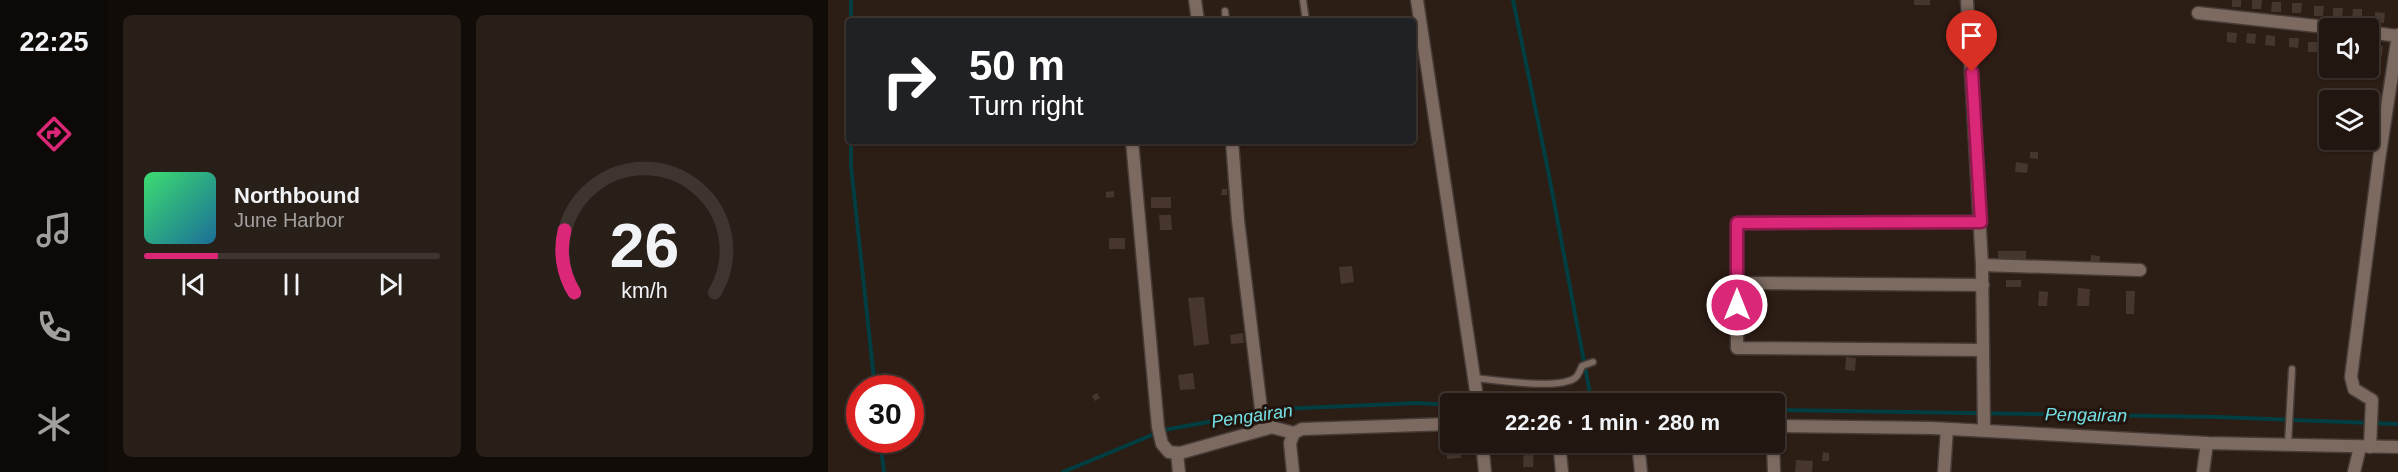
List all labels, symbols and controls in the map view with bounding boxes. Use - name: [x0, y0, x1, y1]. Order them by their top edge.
- pin: [1946, 10, 1997, 72]
- map controls: [2319, 18, 2379, 150]
- button: sound: [2319, 18, 2379, 78]
- icon: arrive: [1955, 19, 1988, 52]
- text: 22:25: [19, 27, 89, 57]
- icon: right: [870, 42, 948, 120]
- text: 50 m: [969, 42, 1065, 89]
- button: layers: [2319, 90, 2379, 150]
- text: Turn right: [969, 91, 1084, 121]
- icon: directions: [33, 113, 75, 155]
- text: Northbound: [234, 183, 360, 208]
- icon: music: [33, 209, 75, 251]
- text: June Harbor: [234, 209, 344, 231]
- text: 26: [610, 211, 679, 280]
- icon: previous: [177, 268, 210, 301]
- icon: pause: [275, 268, 308, 301]
- icon: next: [374, 268, 407, 301]
- position arrow: [1705, 273, 1769, 337]
- text: km/h: [621, 279, 667, 303]
- icon: phone: [33, 306, 75, 348]
- speed limit sign: 30: [846, 375, 924, 453]
- water label: Pengairan: [1210, 400, 1294, 432]
- icon: climate: [33, 403, 75, 445]
- water label: Pengairan: [2045, 404, 2127, 426]
- text: 22:26 · 1 min · 280 m: [1505, 410, 1720, 435]

